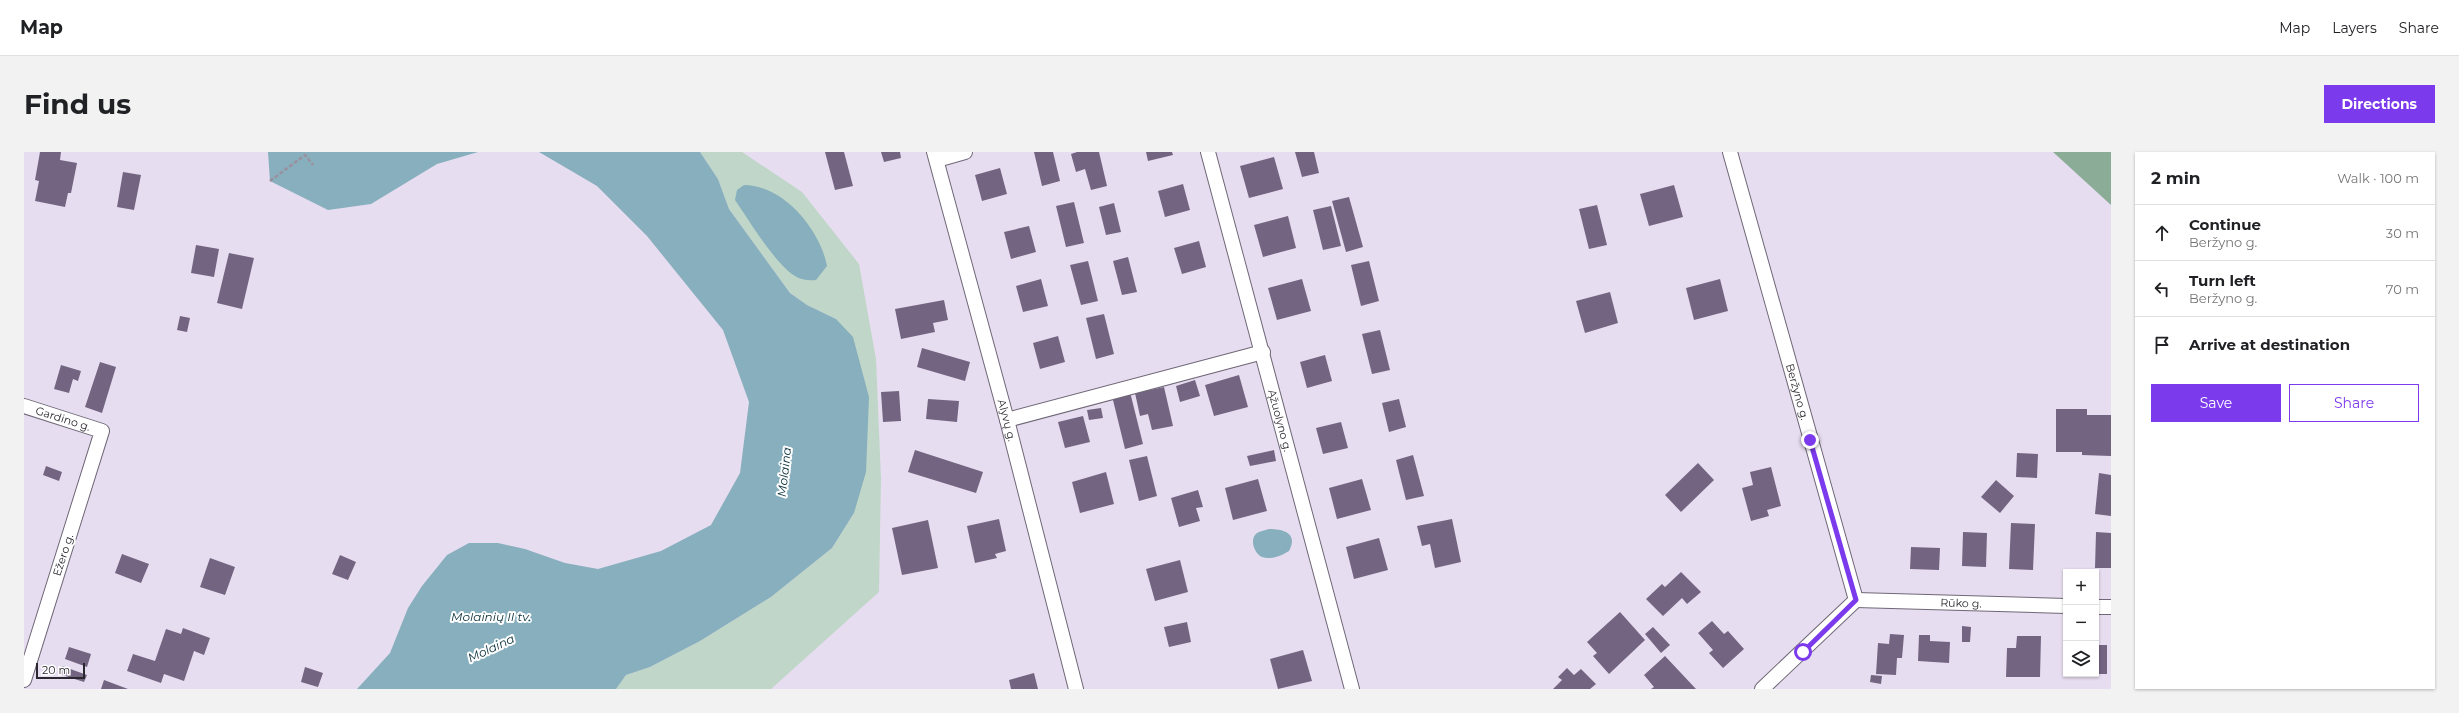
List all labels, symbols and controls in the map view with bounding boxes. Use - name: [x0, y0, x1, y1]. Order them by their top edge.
- text: Map: [20, 16, 63, 39]
- text: Map: [2279, 19, 2310, 37]
- text: Layers: [2332, 19, 2377, 37]
- text: Share: [2399, 19, 2439, 37]
- button: Directions: [2324, 85, 2435, 123]
- text: Find us: [24, 87, 131, 121]
- text: 2 min: [2151, 168, 2201, 188]
- text: Walk · 100 m: [2337, 170, 2419, 186]
- text: Continue: [2189, 215, 2261, 234]
- icon: ahead: [2151, 222, 2173, 244]
- text: 30 m: [2386, 225, 2419, 241]
- text: Beržyno g.: [2189, 234, 2257, 250]
- text: Turn left: [2189, 271, 2256, 290]
- icon: left: [2151, 278, 2173, 300]
- text: 70 m: [2386, 281, 2419, 297]
- text: Beržyno g.: [2189, 290, 2257, 306]
- icon: arrive: [2151, 334, 2173, 356]
- text: Arrive at destination: [2189, 335, 2350, 354]
- street label: Beržyno g.: [1783, 362, 1812, 421]
- button: Save: [2151, 384, 2281, 422]
- button: Share: [2289, 384, 2419, 422]
- street label: Ąžuolyno g.: [1265, 388, 1295, 453]
- street label: Alyvų g.: [995, 398, 1019, 443]
- street label: Gardino g.: [34, 403, 92, 434]
- route end: [1801, 431, 1819, 449]
- water label: Molaina: [774, 446, 794, 498]
- street label: Ežero g.: [50, 532, 76, 578]
- map controls: [2063, 569, 2099, 677]
- button: +: [2063, 569, 2099, 605]
- street label: Rūko g.: [1940, 595, 1982, 611]
- button: −: [2063, 605, 2099, 641]
- water label: Molainių II tv.: [451, 609, 531, 624]
- water label: Molaina: [465, 631, 517, 665]
- button: layers: [2063, 641, 2099, 677]
- route start: [1794, 643, 1812, 661]
- scale bar: [36, 661, 85, 680]
- text: 20 m: [42, 663, 70, 677]

